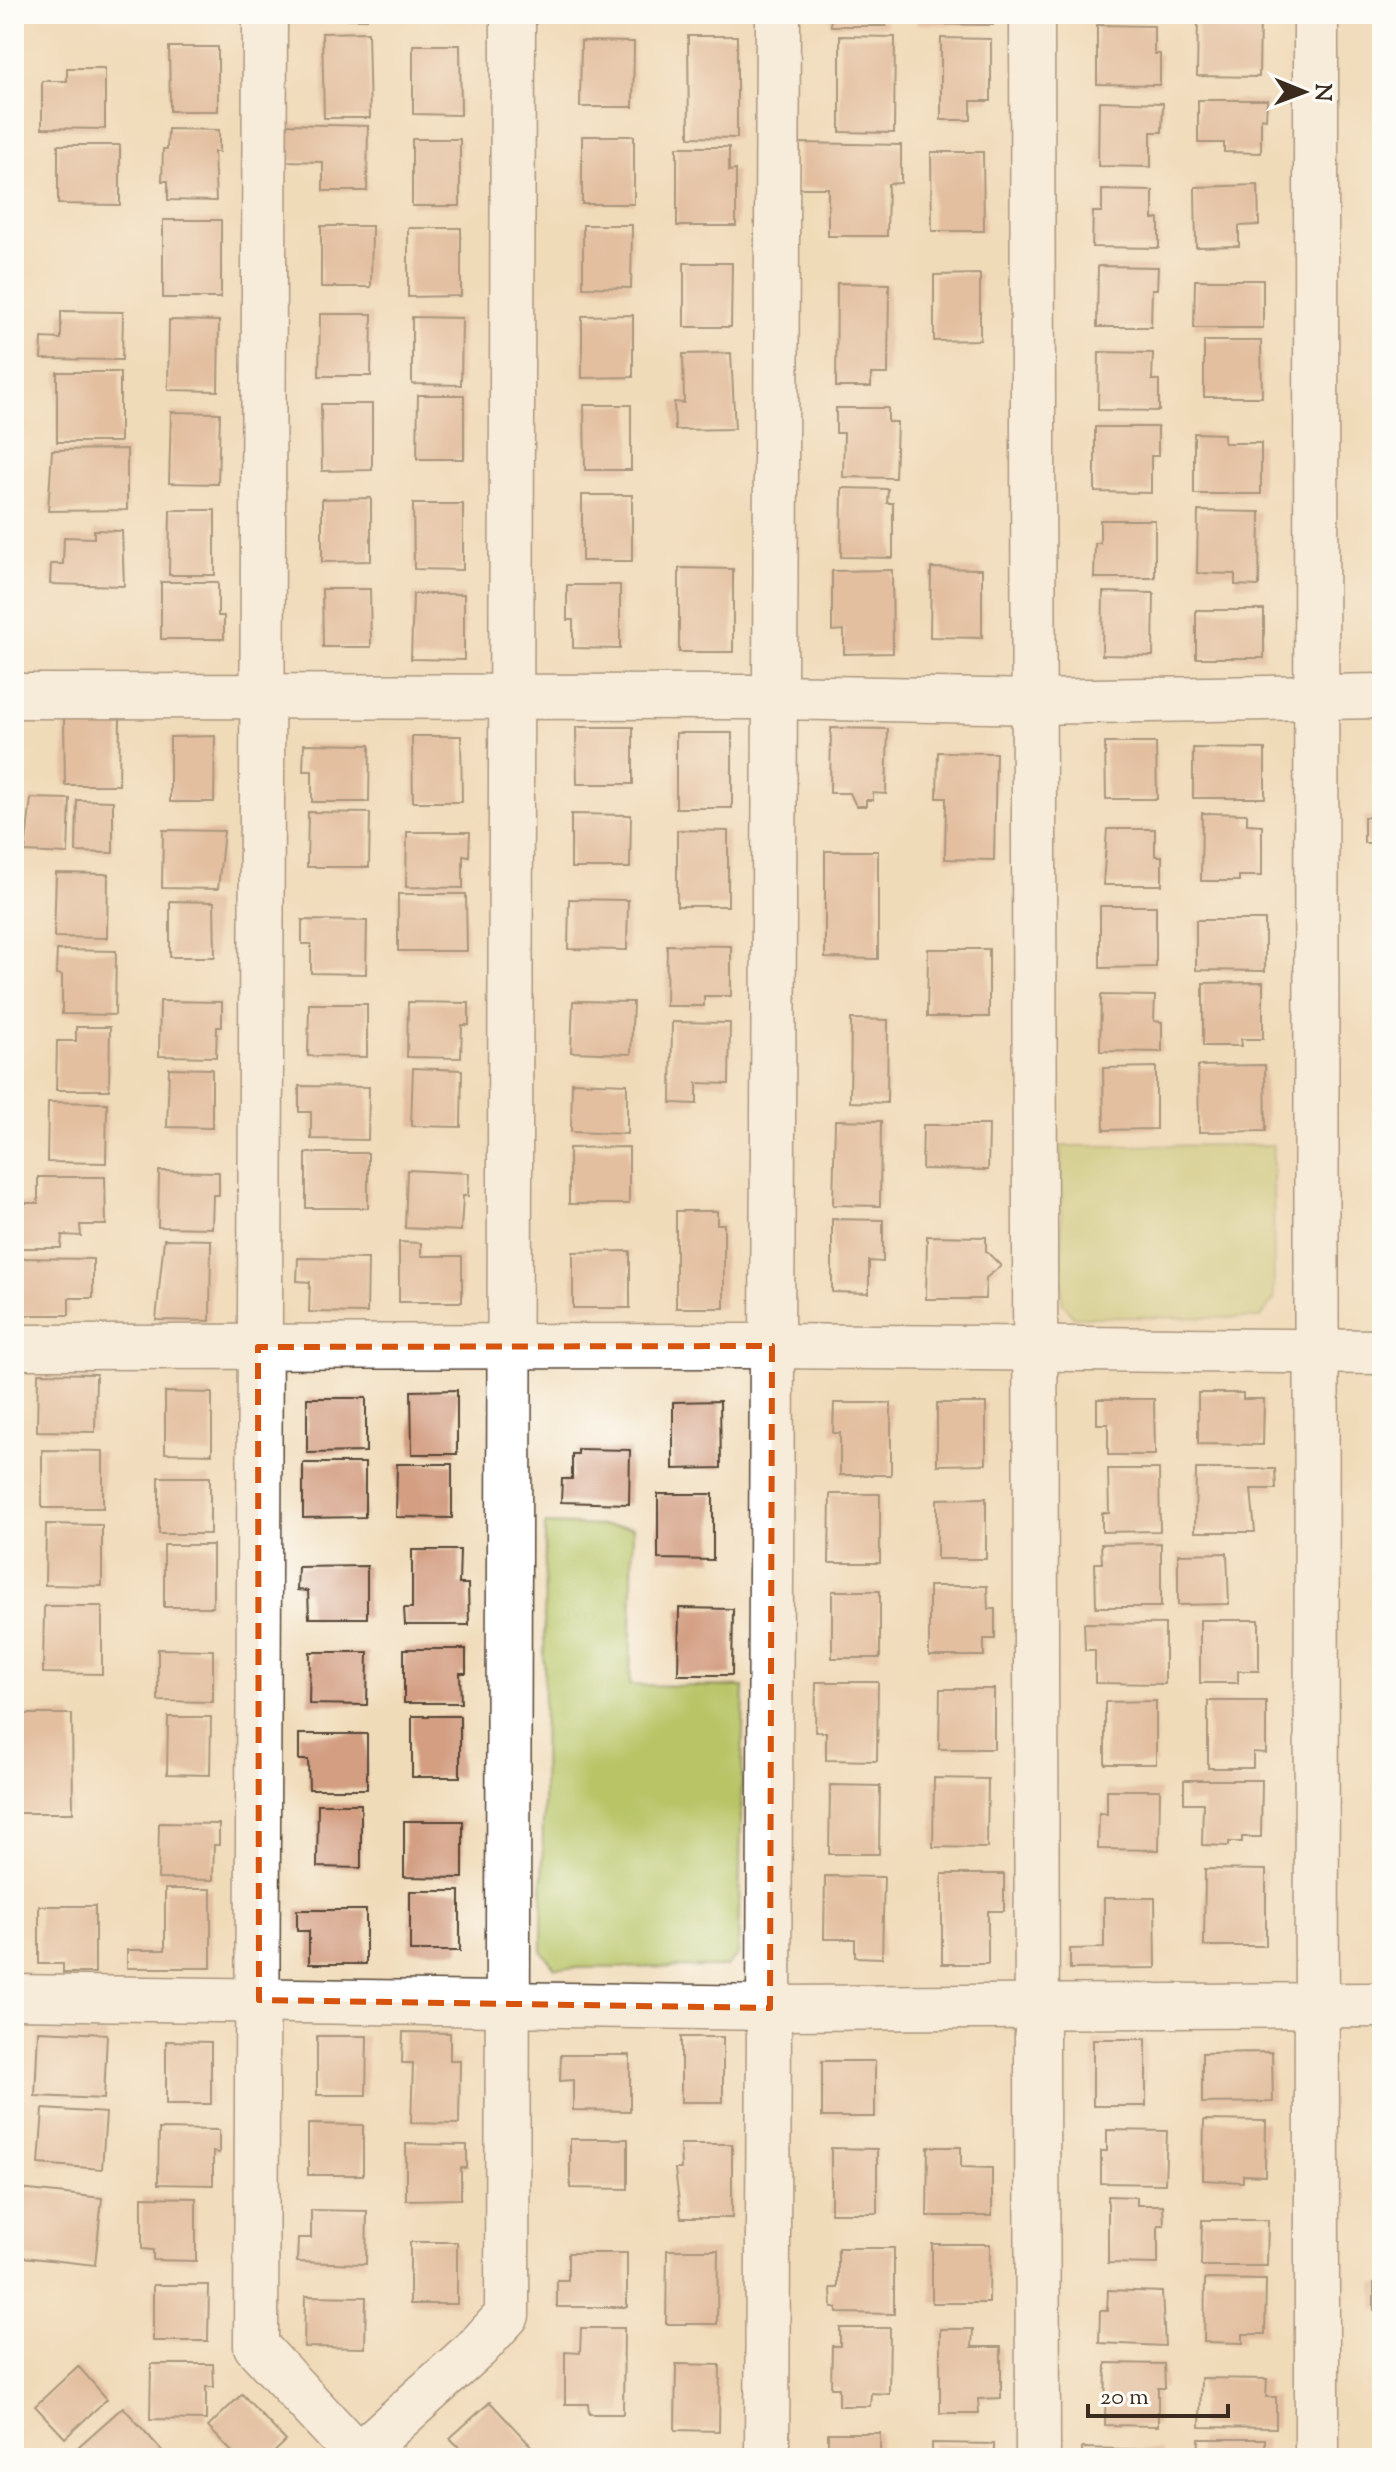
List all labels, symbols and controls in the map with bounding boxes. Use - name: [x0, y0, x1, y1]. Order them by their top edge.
- north arrow: [1264, 52, 1344, 132]
- text: N: [1305, 83, 1337, 102]
- scale bar: [1088, 2368, 1228, 2418]
- text: 20 m: [1100, 2381, 1149, 2415]

